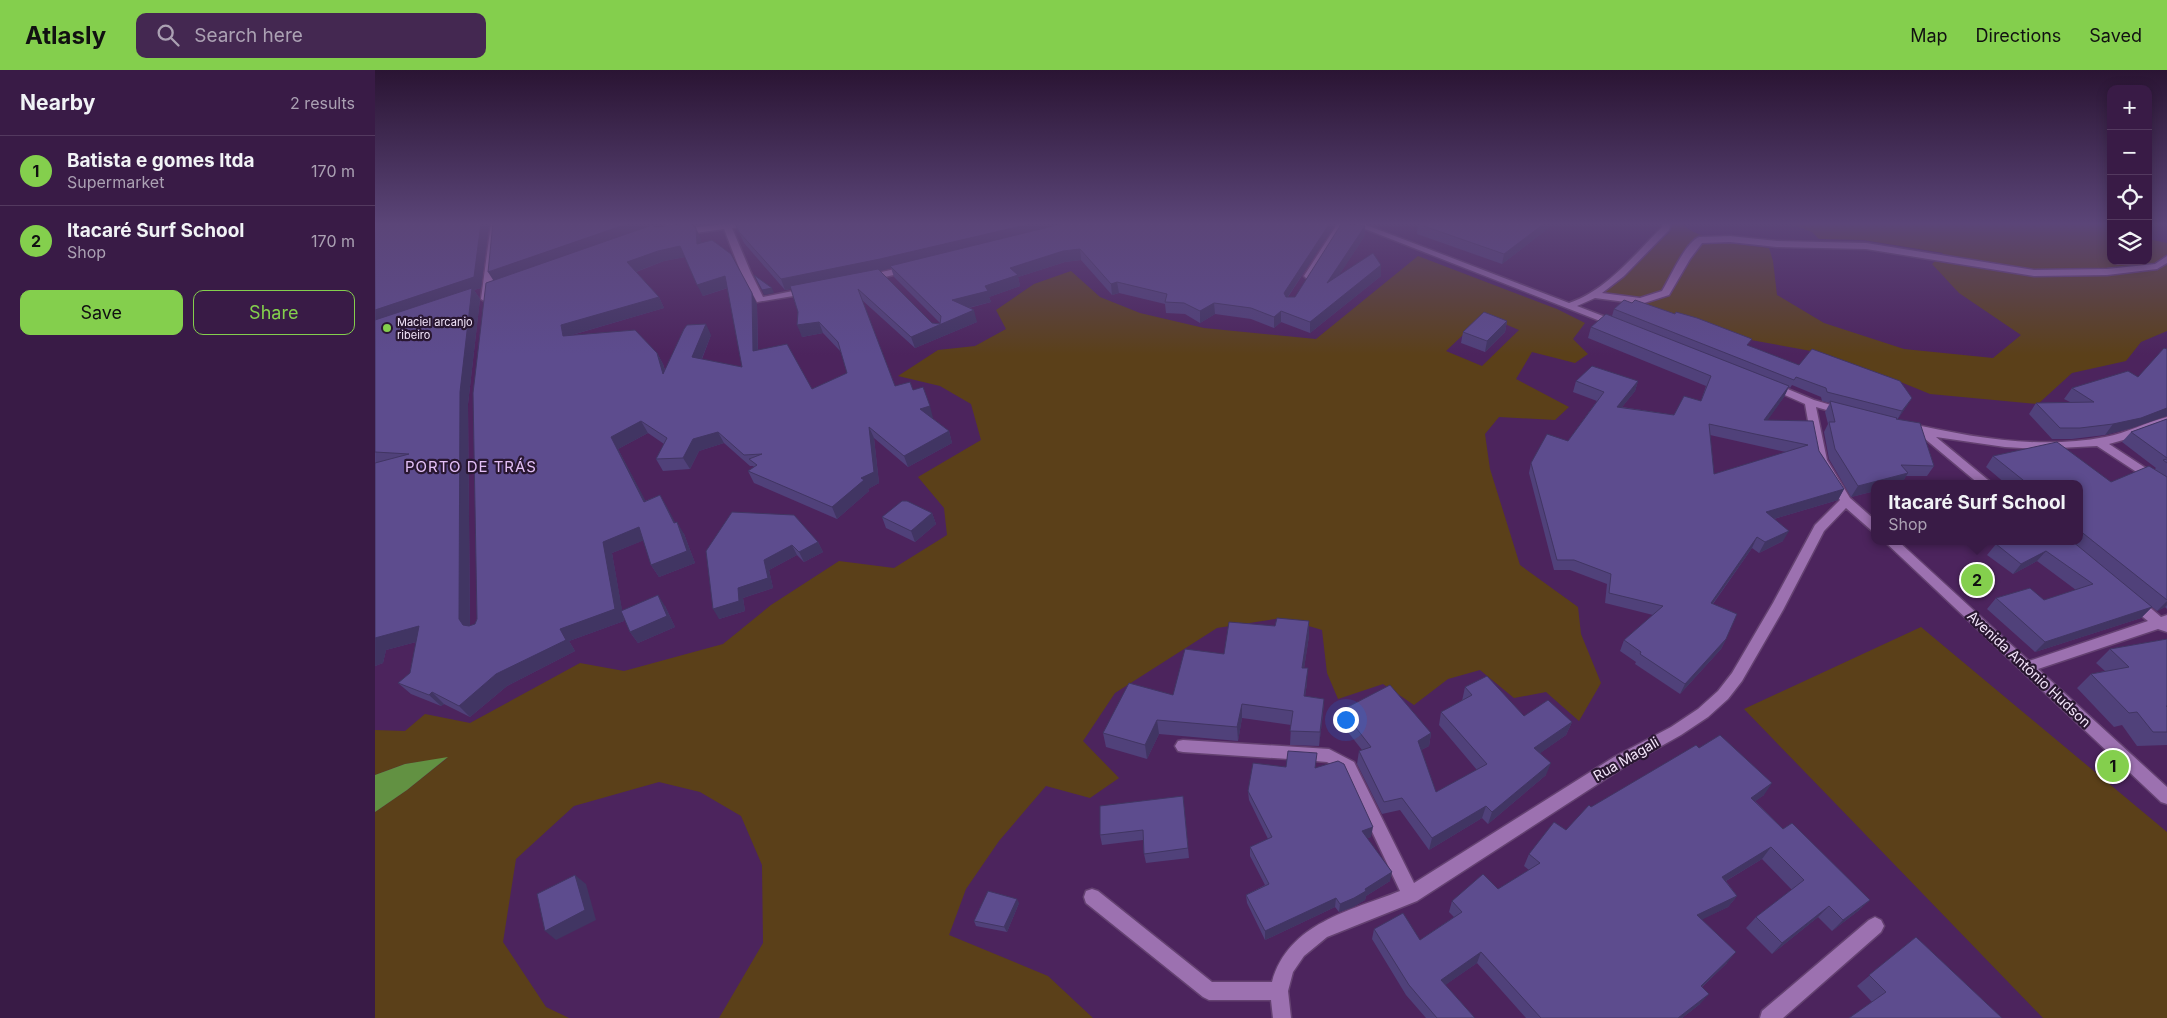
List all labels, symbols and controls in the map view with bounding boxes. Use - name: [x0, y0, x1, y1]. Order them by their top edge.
- search box: [136, 13, 486, 58]
- text: Atlasly: [25, 21, 106, 50]
- icon: search: [154, 21, 182, 49]
- text: Search here: [194, 24, 303, 47]
- text: Map: [1910, 25, 1948, 46]
- text: Directions: [1976, 25, 2061, 46]
- text: Saved: [2089, 25, 2142, 46]
- map controls: [2107, 85, 2152, 265]
- button: +: [2107, 85, 2152, 130]
- text: Nearby: [20, 90, 95, 115]
- text: 2 results: [290, 93, 355, 113]
- button: −: [2107, 130, 2152, 175]
- text: Batista e gomes ltda: [67, 149, 254, 172]
- text: 1: [33, 161, 39, 181]
- text: 170 m: [311, 161, 355, 181]
- text: Supermarket: [67, 172, 164, 192]
- button: locate: [2107, 175, 2152, 220]
- text: Itacaré Surf School: [67, 219, 245, 242]
- button: layers: [2107, 220, 2152, 265]
- text: 2: [31, 231, 41, 251]
- text: 170 m: [311, 231, 355, 251]
- text: Shop: [67, 242, 106, 262]
- button: Save: [20, 290, 183, 335]
- button: Share: [193, 290, 355, 335]
- place label: Maciel arcanjo ribeiro: [397, 315, 473, 342]
- marker: Maciel arcanjo ribeiro: [381, 322, 393, 334]
- district label: PORTO DE TRÁS: [405, 457, 537, 476]
- popup: [1871, 480, 2083, 545]
- text: Itacaré Surf School: [1888, 491, 2066, 514]
- text: Shop: [1888, 514, 1927, 534]
- pin: 2: [1961, 561, 1993, 599]
- street label: Avenida Antônio Hudson: [1964, 607, 2095, 730]
- your location: [1333, 707, 1359, 733]
- street label: Rua Magali: [1590, 733, 1662, 784]
- pin: 1: [2097, 747, 2129, 785]

